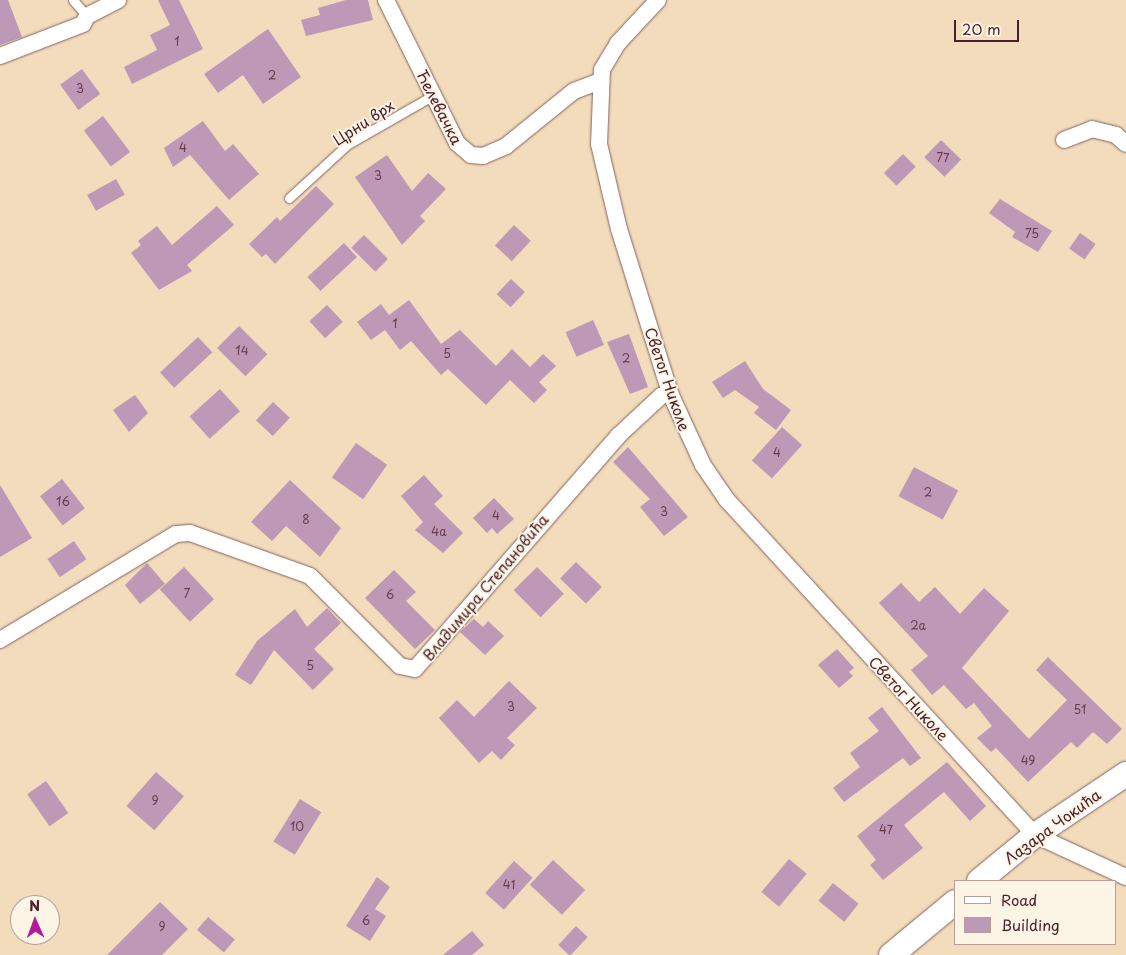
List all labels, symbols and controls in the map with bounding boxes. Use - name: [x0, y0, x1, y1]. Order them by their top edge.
- scale bar: [956, 10, 1021, 42]
- text: 20 m: [962, 17, 1001, 40]
- house number: 1: [174, 35, 180, 49]
- street label: Ћелевачка: [413, 67, 467, 147]
- house number: 2: [268, 69, 276, 83]
- house number: 3: [76, 82, 84, 96]
- street label: Црни врх: [329, 96, 397, 148]
- house number: 4: [179, 141, 187, 155]
- house number: 77: [936, 151, 950, 165]
- house number: 3: [374, 169, 382, 183]
- house number: 75: [1025, 227, 1039, 241]
- house number: 1: [392, 317, 398, 331]
- street label: Светог Николе: [642, 325, 694, 433]
- house number: 14: [235, 344, 249, 358]
- house number: 5: [443, 347, 451, 361]
- house number: 2: [622, 352, 630, 366]
- house number: 4: [773, 446, 781, 460]
- house number: 2: [924, 486, 932, 500]
- house number: 16: [56, 495, 70, 509]
- house number: 3: [660, 505, 668, 519]
- house number: 4: [492, 509, 500, 523]
- street label: Владимира Степановића: [418, 510, 552, 664]
- house number: 8: [302, 513, 310, 527]
- house number: 4a: [431, 525, 447, 539]
- house number: 7: [184, 587, 190, 601]
- house number: 6: [386, 588, 394, 602]
- house number: 2a: [910, 619, 926, 633]
- street label: Светог Николе: [865, 652, 953, 744]
- house number: 5: [306, 659, 314, 673]
- house number: 3: [507, 700, 515, 714]
- house number: 51: [1074, 703, 1086, 717]
- house number: 49: [1021, 754, 1035, 768]
- street label: Лазара Чокића: [1000, 785, 1104, 867]
- house number: 9: [151, 794, 159, 808]
- house number: 10: [290, 820, 304, 834]
- house number: 47: [879, 823, 893, 837]
- house number: 41: [503, 878, 515, 892]
- legend: [954, 880, 1116, 945]
- text: Road: [1001, 888, 1037, 911]
- north arrow: [10, 895, 60, 945]
- text: N: [29, 895, 40, 916]
- text: Building: [1001, 913, 1060, 936]
- house number: 6: [362, 914, 370, 928]
- house number: 9: [158, 920, 166, 934]

